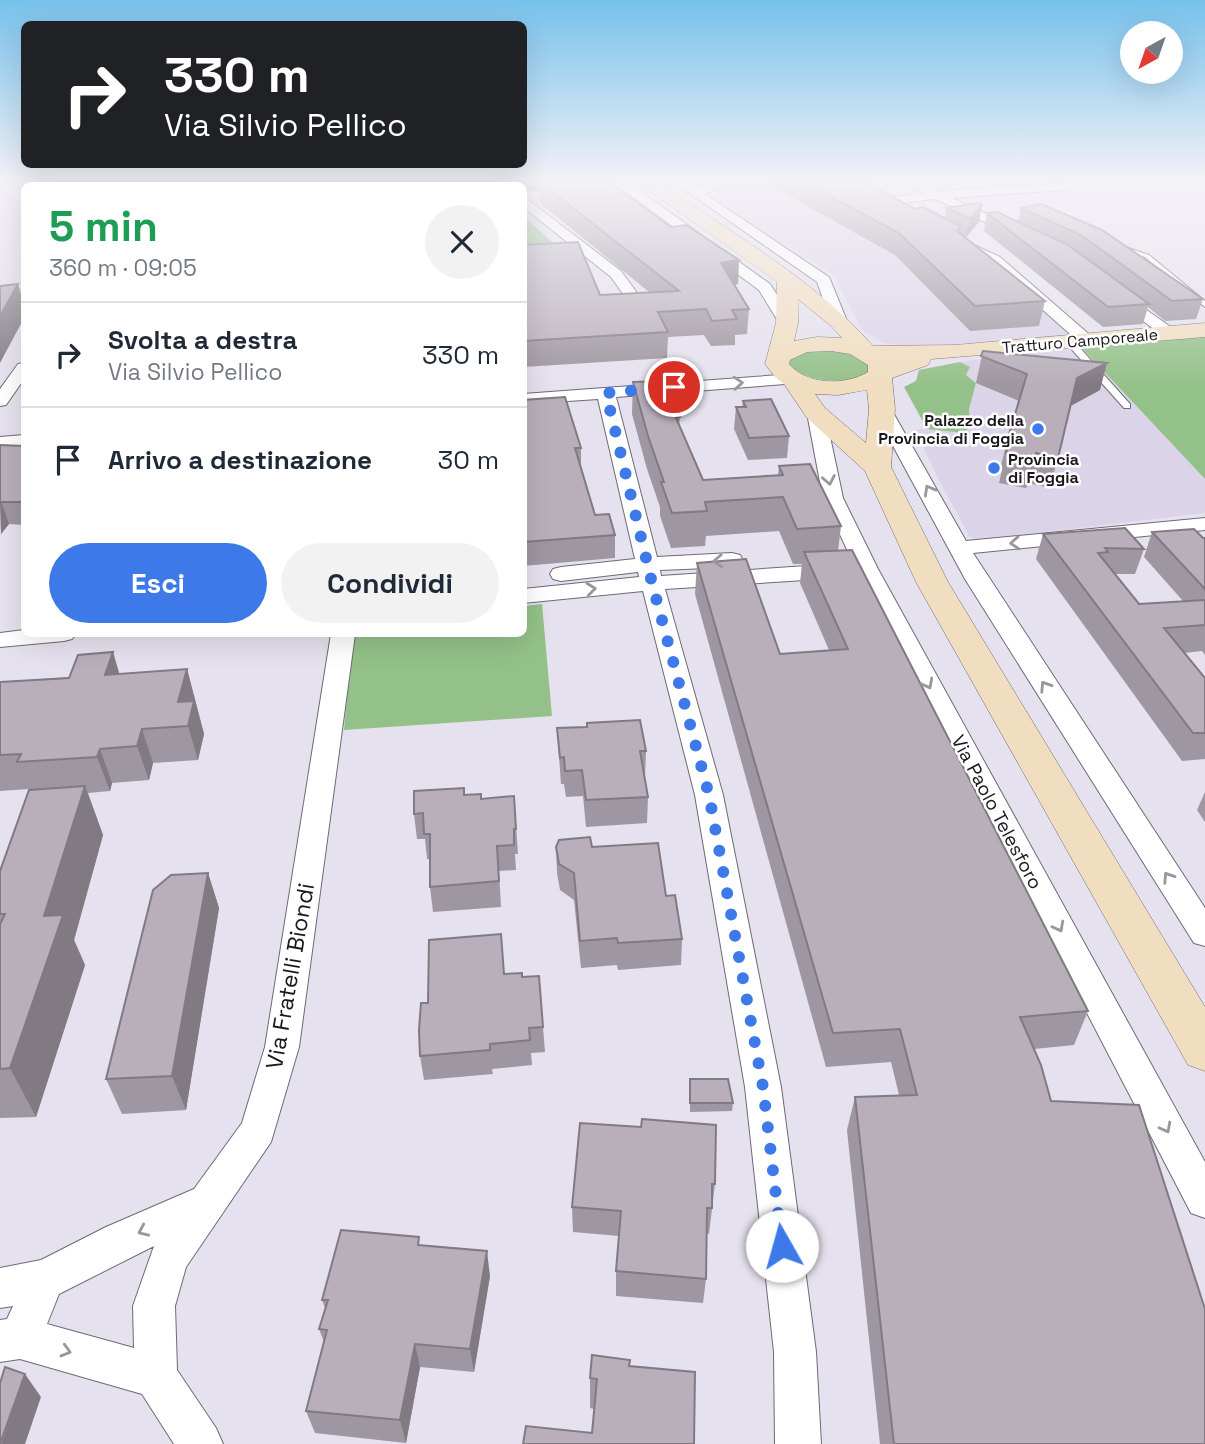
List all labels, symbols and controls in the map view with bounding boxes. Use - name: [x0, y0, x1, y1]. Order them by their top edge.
- north arrow: [1120, 21, 1183, 84]
- map controls: [1120, 21, 1183, 84]
- text: 330 m: [164, 44, 310, 106]
- icon: right: [49, 49, 140, 140]
- text: Via Silvio Pellico: [164, 105, 407, 145]
- text: 5 min: [49, 200, 158, 253]
- button: close: [425, 205, 499, 279]
- text: 360 m · 09:05: [49, 253, 197, 283]
- text: Svolta a destra: [108, 323, 297, 357]
- street label: Tratturo Camporeale: [1001, 324, 1159, 358]
- icon: right: [49, 336, 87, 374]
- text: 330 m: [422, 338, 499, 372]
- text: Via Silvio Pellico: [108, 357, 282, 387]
- pin: [644, 357, 704, 417]
- icon: arrive: [655, 368, 693, 406]
- one-way arrow: [733, 376, 744, 391]
- place label: Palazzo della Provincia di Foggia: [878, 410, 1024, 449]
- marker: Palazzo della Provincia di Foggia: [1030, 421, 1046, 437]
- icon: arrive: [49, 441, 87, 479]
- text: Arrivo a destinazione: [108, 443, 372, 477]
- text: 30 m: [438, 443, 499, 477]
- place label: Provincia di Foggia: [1008, 449, 1079, 488]
- marker: Provincia di Foggia: [986, 460, 1002, 476]
- one-way arrow: [821, 474, 836, 486]
- one-way arrow: [924, 485, 937, 498]
- one-way arrow: [1009, 535, 1020, 550]
- button: Esci: [49, 543, 267, 623]
- button: Condividi: [281, 543, 499, 623]
- one-way arrow: [712, 553, 723, 568]
- one-way arrow: [586, 582, 597, 597]
- one-way arrow: [920, 676, 934, 689]
- one-way arrow: [1040, 681, 1053, 694]
- street label: Via Paolo Telesforo: [946, 731, 1048, 893]
- one-way arrow: [1164, 872, 1176, 885]
- street label: Via Fratelli Biondi: [259, 881, 321, 1071]
- one-way arrow: [1051, 920, 1064, 932]
- one-way arrow: [1158, 1121, 1172, 1133]
- position arrow: [745, 1209, 819, 1283]
- one-way arrow: [138, 1223, 150, 1237]
- one-way arrow: [60, 1342, 72, 1357]

